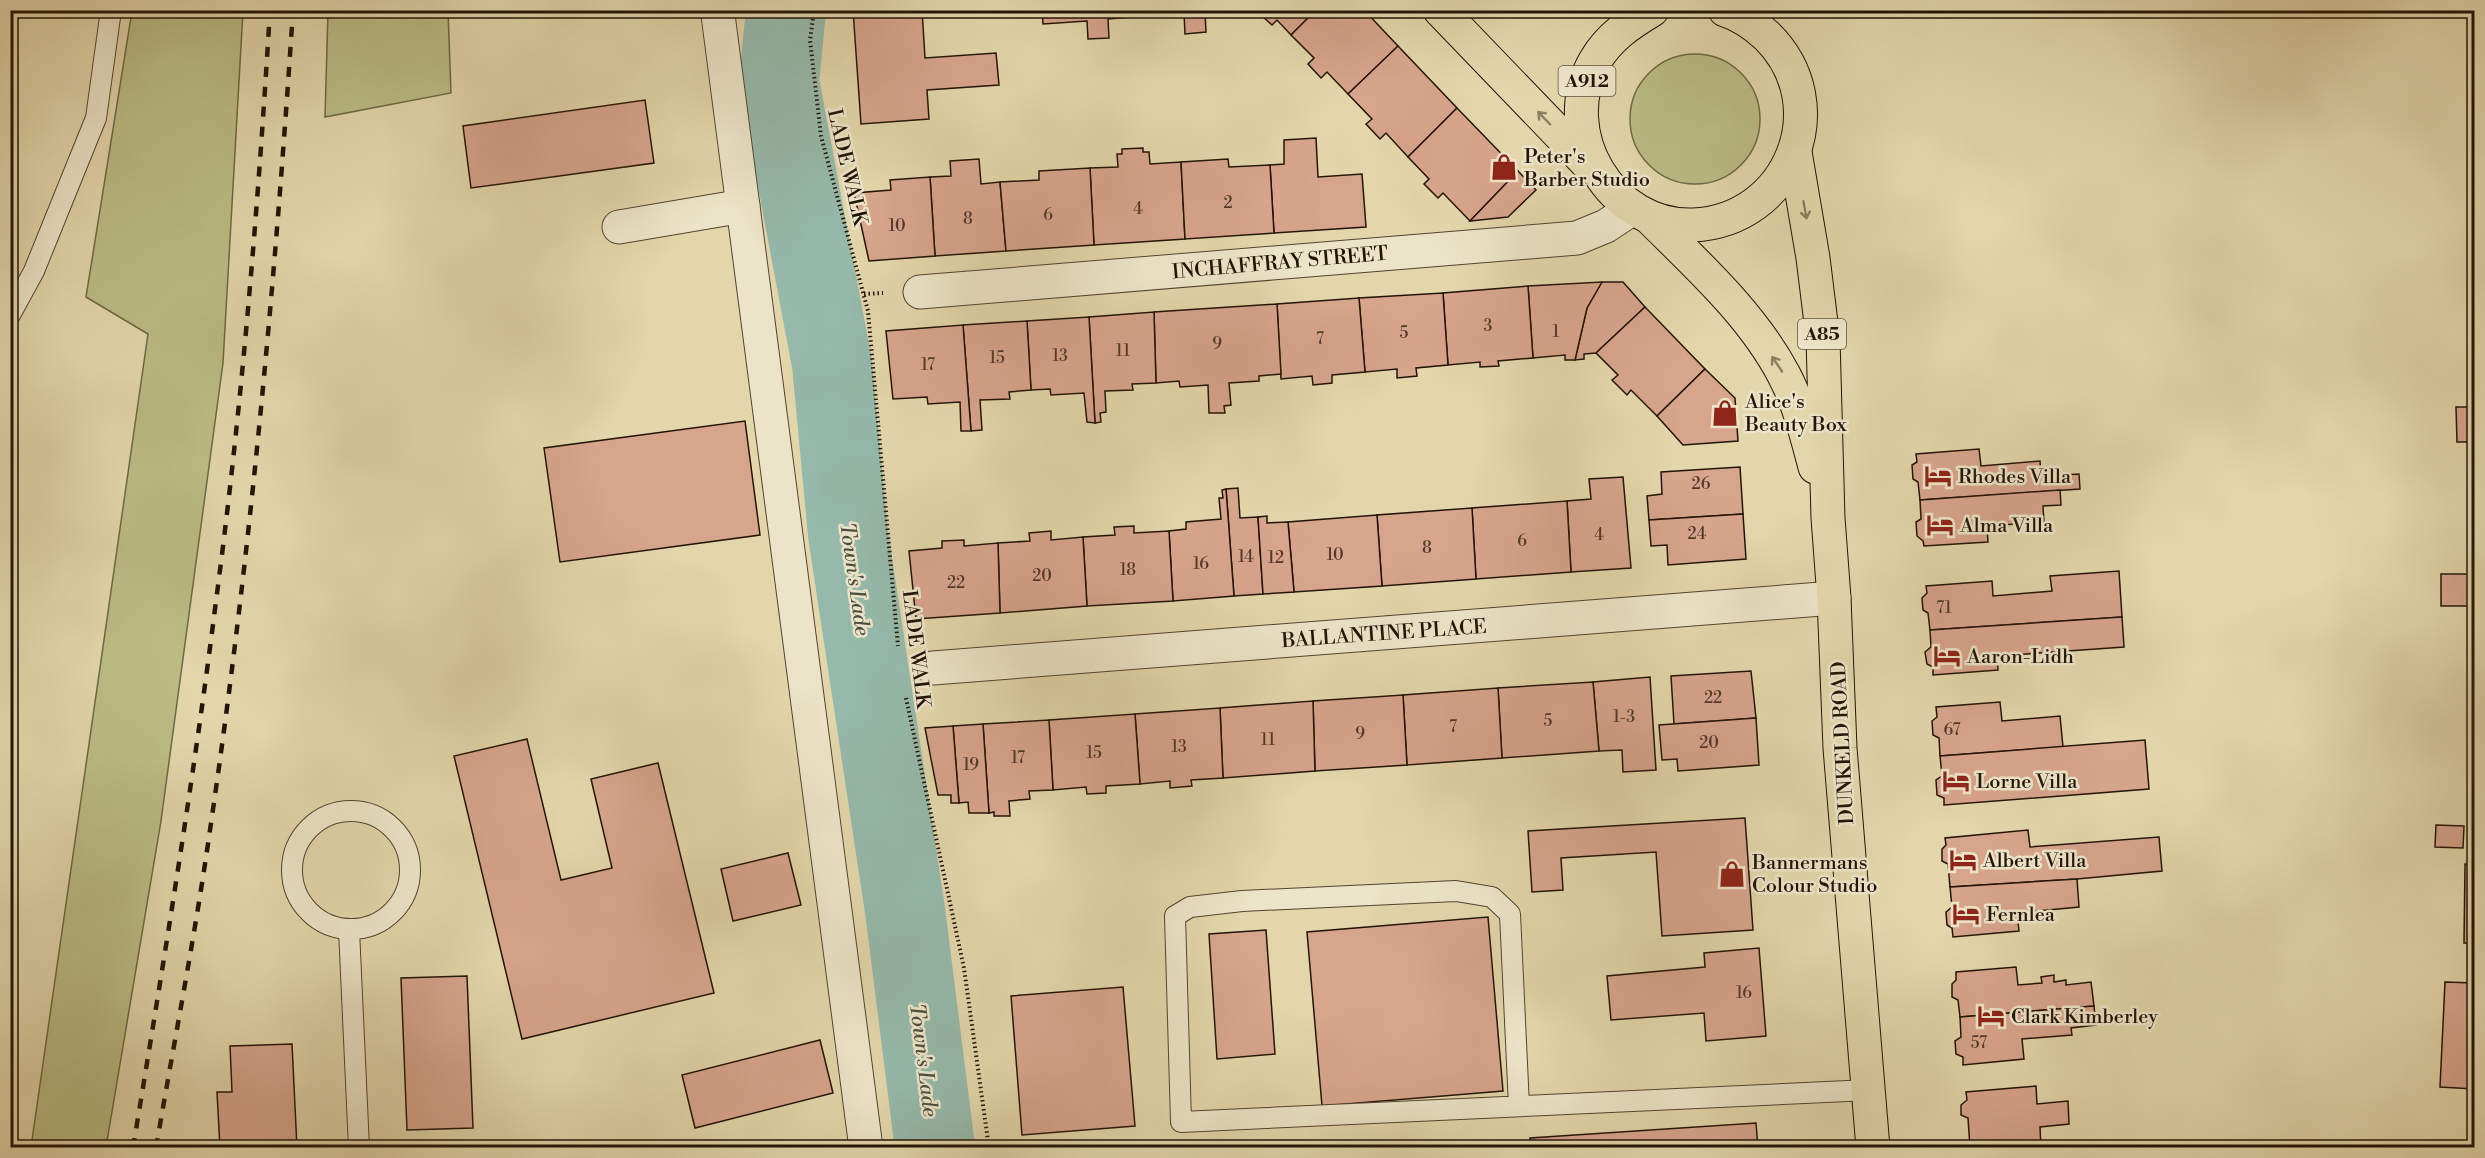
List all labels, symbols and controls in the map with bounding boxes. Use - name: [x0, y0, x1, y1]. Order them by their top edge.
- road number: A912: [1558, 66, 1616, 96]
- street label: LADE WALK: [821, 107, 872, 230]
- one-way arrow: [1536, 110, 1551, 125]
- place label: Peter's Barber Studio: [1523, 145, 1650, 193]
- shop icon: Peter's Barber Studio: [1489, 152, 1519, 182]
- house number: 2: [1223, 193, 1233, 213]
- house number: 4: [1133, 199, 1143, 219]
- one-way arrow: [1799, 199, 1810, 219]
- house number: 6: [1043, 205, 1053, 225]
- house number: 8: [963, 209, 973, 229]
- house number: 10: [889, 216, 906, 236]
- street label: INCHAFFRAY STREET: [1171, 242, 1389, 285]
- house number: 3: [1484, 316, 1493, 336]
- road number: A85: [1798, 319, 1846, 349]
- house number: 1: [1553, 322, 1560, 342]
- house number: 5: [1400, 323, 1409, 343]
- house number: 7: [1316, 329, 1324, 349]
- house number: 9: [1212, 334, 1222, 354]
- house number: 11: [1116, 341, 1130, 361]
- house number: 13: [1052, 346, 1068, 366]
- house number: 15: [989, 348, 1005, 368]
- house number: 17: [921, 355, 935, 375]
- one-way arrow: [1771, 356, 1783, 373]
- place label: Alice's Beauty Box: [1744, 390, 1847, 438]
- shop icon: Alice's Beauty Box: [1710, 398, 1740, 428]
- hotel icon: Rhodes Villa: [1923, 461, 1953, 491]
- place label: Rhodes Villa: [1958, 465, 2072, 490]
- house number: 26: [1692, 474, 1711, 494]
- hotel icon: Alma Villa: [1925, 510, 1955, 540]
- place label: Alma Villa: [1959, 514, 2054, 539]
- water label: Town's Lade: [833, 521, 875, 638]
- house number: 24: [1688, 524, 1707, 544]
- house number: 4: [1594, 525, 1604, 545]
- house number: 6: [1517, 531, 1527, 551]
- house number: 8: [1422, 538, 1432, 558]
- house number: 10: [1327, 545, 1344, 565]
- house number: 14: [1238, 547, 1254, 567]
- house number: 12: [1268, 548, 1284, 568]
- house number: 16: [1193, 554, 1209, 574]
- house number: 18: [1120, 560, 1136, 580]
- house number: 20: [1032, 566, 1052, 586]
- house number: 22: [947, 573, 965, 593]
- street label: LADE WALK: [896, 589, 935, 711]
- house number: 71: [1936, 598, 1952, 618]
- street label: BALLANTINE PLACE: [1280, 615, 1487, 654]
- hotel icon: Aaron-Lidh: [1932, 641, 1962, 671]
- place label: Aaron-Lidh: [1966, 645, 2074, 670]
- street label: DUNKELD ROAD: [1827, 661, 1860, 825]
- house number: 22: [1704, 688, 1722, 708]
- house number: 1-3: [1613, 707, 1635, 727]
- house number: 5: [1544, 711, 1553, 731]
- house number: 7: [1449, 717, 1457, 737]
- house number: 67: [1944, 720, 1960, 740]
- house number: 9: [1355, 724, 1365, 744]
- house number: 11: [1261, 730, 1275, 750]
- house number: 20: [1699, 733, 1719, 753]
- house number: 13: [1171, 737, 1187, 757]
- house number: 15: [1086, 743, 1102, 763]
- house number: 17: [1011, 748, 1025, 768]
- house number: 19: [963, 755, 979, 775]
- hotel icon: Lorne Villa: [1941, 766, 1971, 796]
- place label: Lorne Villa: [1976, 770, 2078, 795]
- hotel icon: Albert Villa: [1948, 845, 1978, 875]
- place label: Albert Villa: [1982, 849, 2087, 874]
- place label: Bannermans Colour Studio: [1751, 851, 1877, 899]
- shop icon: Bannermans Colour Studio: [1717, 859, 1747, 889]
- hotel icon: Fernlea: [1951, 899, 1981, 929]
- place label: Fernlea: [1986, 903, 2056, 928]
- house number: 16: [1736, 983, 1752, 1003]
- hotel icon: Clark Kimberley: [1976, 1001, 2006, 1031]
- water label: Town's Lade: [903, 1002, 943, 1118]
- place label: Clark Kimberley: [2011, 1005, 2158, 1030]
- house number: 57: [1971, 1033, 1987, 1053]

